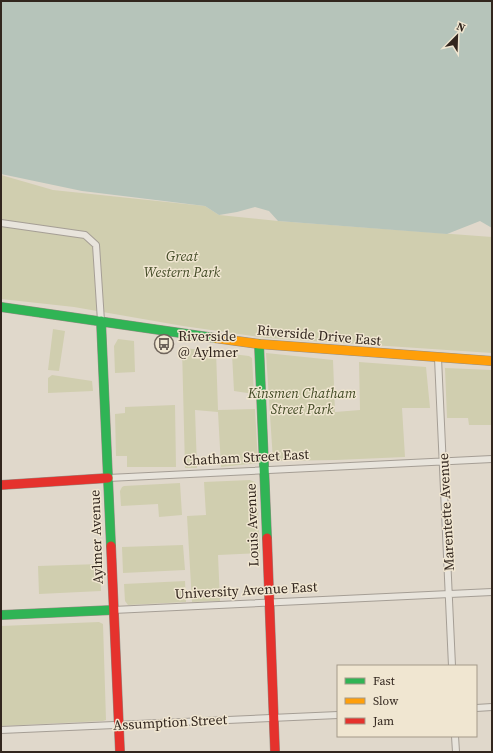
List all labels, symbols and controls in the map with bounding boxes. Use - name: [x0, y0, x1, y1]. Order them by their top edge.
- north arrow: [437, 16, 477, 56]
- text: N: [454, 19, 467, 36]
- park label: Great Western Park: [144, 246, 221, 282]
- street label: Riverside Drive East: [256, 320, 382, 350]
- place label: Riverside @ Aylmer: [178, 326, 238, 362]
- bus stop icon: Riverside @ Aylmer: [153, 333, 175, 355]
- park label: Kinsmen Chatham Street Park: [247, 383, 357, 419]
- street label: Chatham Street East: [183, 444, 310, 470]
- street label: Marentette Avenue: [433, 453, 459, 571]
- street label: Louis Avenue: [241, 483, 263, 567]
- street label: Aylmer Avenue: [84, 489, 108, 585]
- street label: University Avenue East: [174, 576, 318, 604]
- legend: [337, 665, 477, 737]
- text: Fast: [373, 673, 395, 689]
- text: Slow: [373, 693, 399, 709]
- street label: Assumption Street: [112, 709, 228, 735]
- text: Jam: [372, 713, 394, 729]

